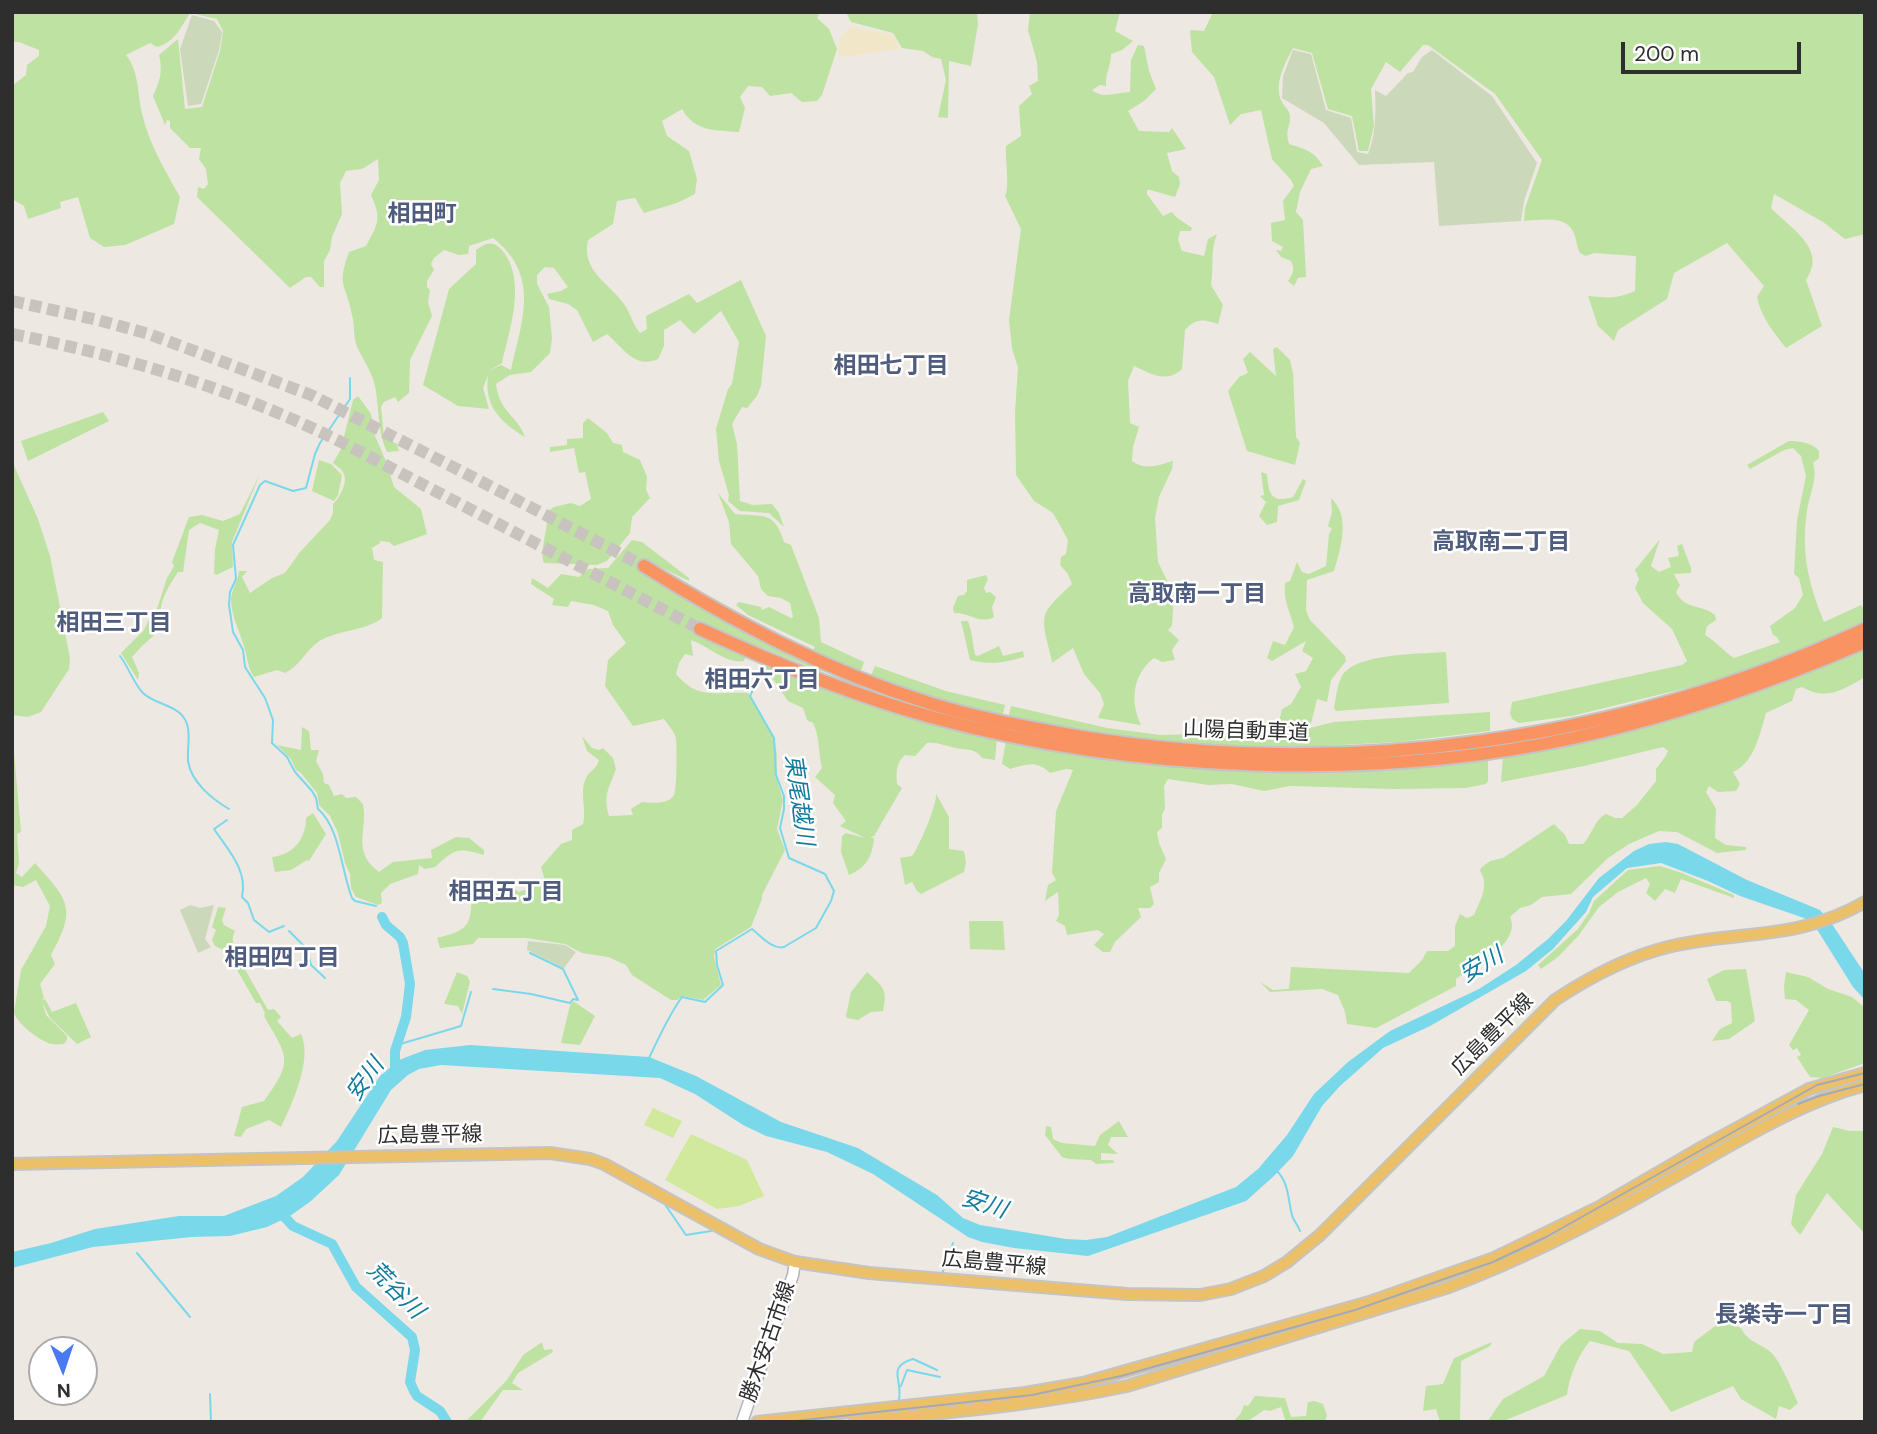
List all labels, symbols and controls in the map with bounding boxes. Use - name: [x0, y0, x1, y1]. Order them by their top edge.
- scale bar: [1625, 28, 1805, 72]
- text: 200 m: [1634, 40, 1699, 68]
- district label: 相田町: [388, 201, 456, 229]
- district label: 相田七丁目: [834, 353, 948, 381]
- district label: 高取南二丁目: [1432, 529, 1570, 557]
- district label: 高取南一丁目: [1128, 581, 1266, 609]
- district label: 相田三丁目: [57, 610, 171, 638]
- district label: 相田六丁目: [705, 667, 819, 695]
- street label: 山陽自動車道: [1183, 717, 1309, 747]
- water label: 東尾越川: [778, 753, 818, 847]
- district label: 相田五丁目: [449, 879, 563, 907]
- water label: 安川: [1455, 942, 1509, 990]
- district label: 相田四丁目: [225, 945, 339, 973]
- street label: 広島豊平線: [1447, 989, 1539, 1081]
- water label: 安川: [341, 1053, 391, 1107]
- street label: 広島豊平線: [377, 1122, 483, 1150]
- water label: 安川: [958, 1185, 1010, 1225]
- street label: 広島豊平線: [941, 1247, 1047, 1281]
- water label: 荒谷川: [361, 1257, 429, 1325]
- street label: 勝木安古市線: [737, 1278, 801, 1406]
- district label: 長楽寺一丁目: [1715, 1302, 1853, 1330]
- north arrow: [28, 1336, 98, 1406]
- text: N: [56, 1378, 71, 1403]

